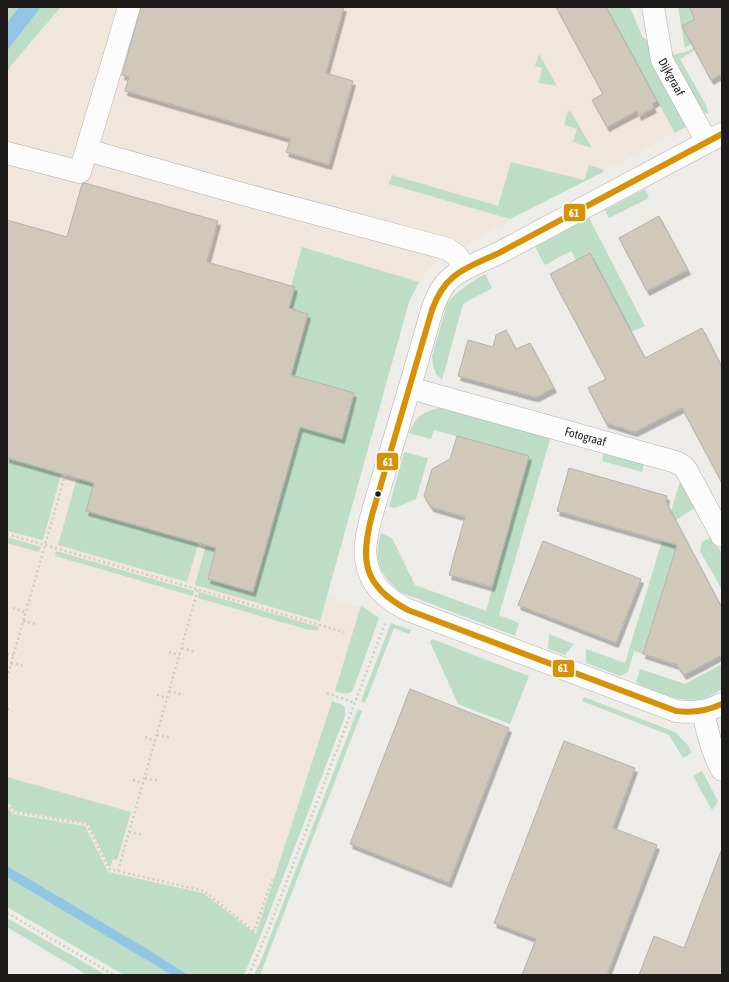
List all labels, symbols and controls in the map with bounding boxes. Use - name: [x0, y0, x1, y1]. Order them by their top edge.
- street label: Dijkgraaf: [655, 56, 687, 99]
- line badge: 61: [563, 203, 586, 222]
- text: 61: [569, 207, 579, 219]
- street label: Fotograaf: [563, 424, 608, 449]
- line badge: 61: [376, 452, 399, 471]
- text: 61: [383, 456, 393, 468]
- unlabelled marker: [373, 489, 383, 499]
- line badge: 61: [552, 659, 575, 678]
- text: 61: [558, 662, 568, 674]

